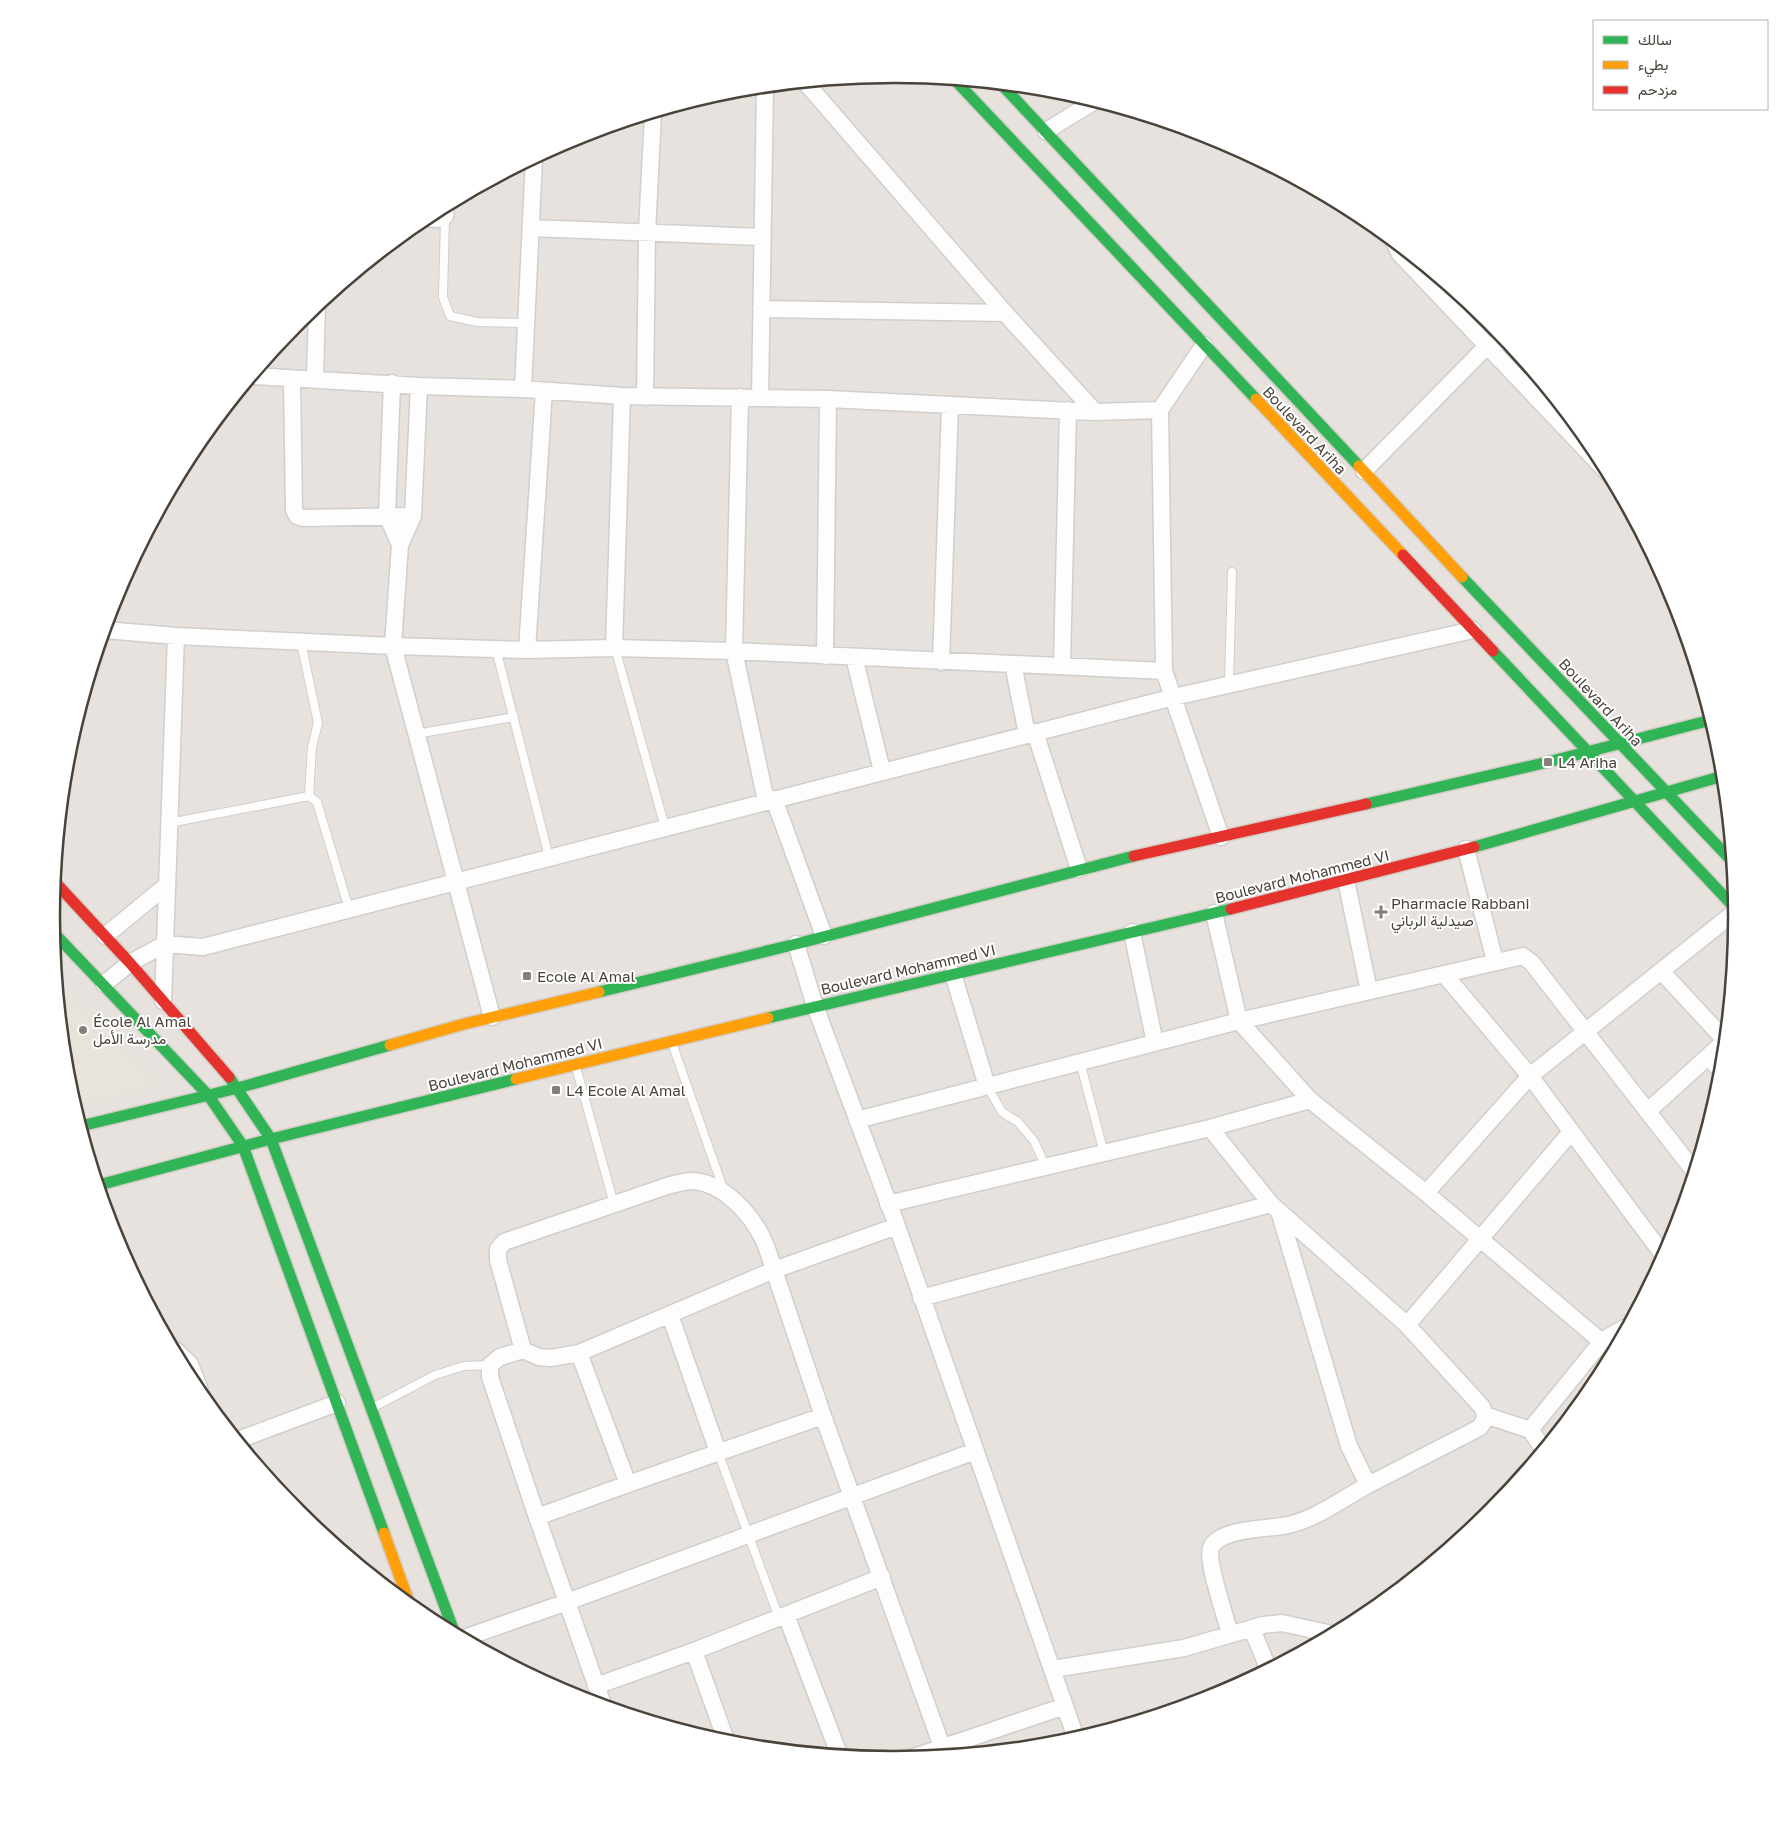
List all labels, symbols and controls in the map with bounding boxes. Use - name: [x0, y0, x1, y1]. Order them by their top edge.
- legend: [1593, 20, 1768, 110]
- text: سالك: [1638, 30, 1672, 48]
- text: بطيء: [1638, 55, 1668, 78]
- text: مزدحم: [1638, 80, 1677, 100]
- street label: Boulevard Ariha: [1260, 382, 1350, 478]
- street label: Boulevard Ariha: [1556, 654, 1646, 750]
- place label: L4 Ariha: [1558, 753, 1617, 771]
- marker: L4 Ariha: [1542, 756, 1554, 768]
- street label: Boulevard Mohammed VI: [1213, 846, 1391, 906]
- place label: Pharmacie Rabbani صيدلية الرباني: [1391, 894, 1529, 934]
- marker: Pharmacie Rabbani صيدلية الرباني: [1375, 906, 1387, 918]
- street label: Boulevard Mohammed VI: [819, 940, 997, 998]
- place label: Ecole Al Amal: [537, 967, 635, 985]
- marker: Ecole Al Amal: [521, 970, 533, 982]
- place label: École Al Amal مدرسة الأمل: [93, 1012, 191, 1048]
- marker: École Al Amal مدرسة الأمل: [77, 1024, 89, 1036]
- street label: Boulevard Mohammed VI: [426, 1034, 604, 1094]
- place label: L4 Ecole Al Amal: [566, 1081, 686, 1099]
- marker: L4 Ecole Al Amal: [550, 1084, 562, 1096]

